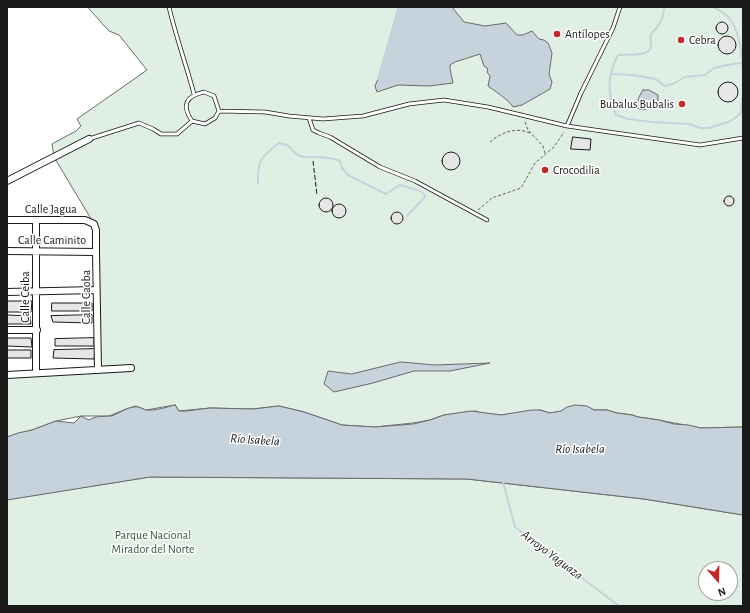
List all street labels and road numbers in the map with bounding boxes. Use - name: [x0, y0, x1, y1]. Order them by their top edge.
- street label: Calle Jagua: [25, 202, 77, 216]
- street label: Calle Caminito: [18, 233, 86, 247]
- street label: Calle Caoba: [79, 270, 93, 324]
- street label: Calle Ceiba: [18, 271, 32, 323]

